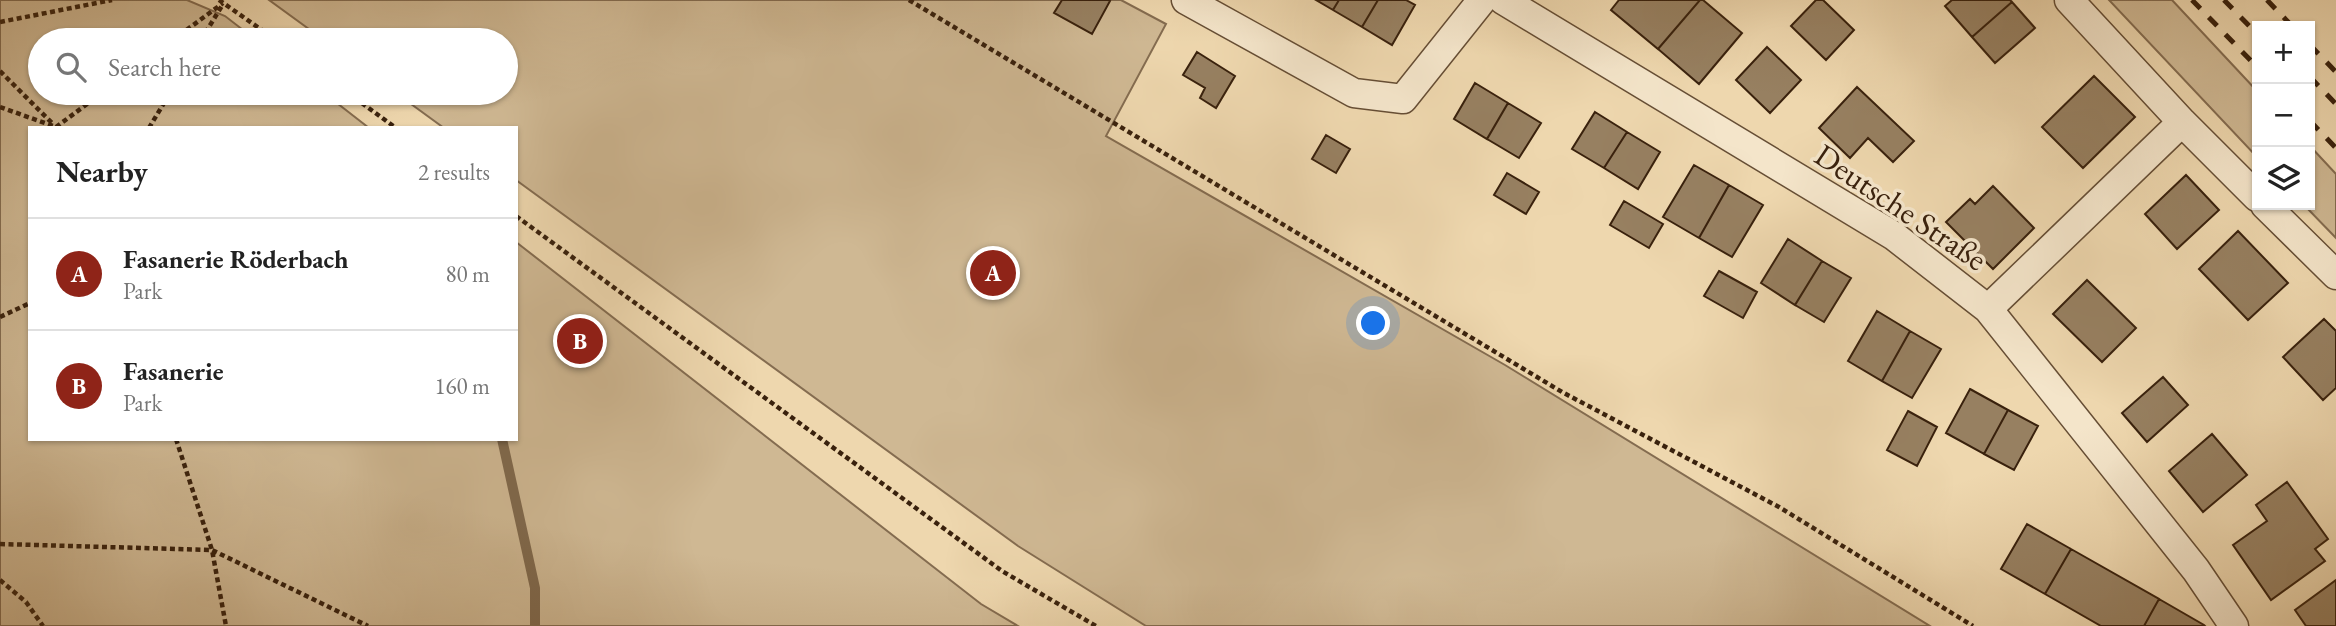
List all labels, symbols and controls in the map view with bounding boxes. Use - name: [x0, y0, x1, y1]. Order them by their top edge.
- map controls: [2252, 21, 2315, 210]
- button: +: [2252, 21, 2315, 84]
- search box: [28, 28, 518, 105]
- icon: search: [52, 48, 90, 86]
- text: Search here: [108, 50, 221, 84]
- button: −: [2252, 84, 2315, 147]
- street label: Deutsche Straße: [1807, 134, 1995, 280]
- button: layers: [2252, 147, 2315, 210]
- text: Nearby: [56, 152, 148, 191]
- text: 2 results: [418, 157, 490, 187]
- text: Fasanerie Röderbach: [123, 242, 349, 276]
- pin: A: [970, 247, 1016, 299]
- text: A: [71, 259, 87, 289]
- text: 80 m: [445, 259, 490, 289]
- text: Park: [123, 276, 162, 306]
- your location: [1356, 306, 1390, 340]
- pin: B: [557, 315, 603, 367]
- text: Fasanerie: [123, 354, 224, 388]
- text: B: [72, 371, 86, 401]
- text: 160 m: [434, 371, 490, 401]
- text: Park: [123, 388, 162, 418]

